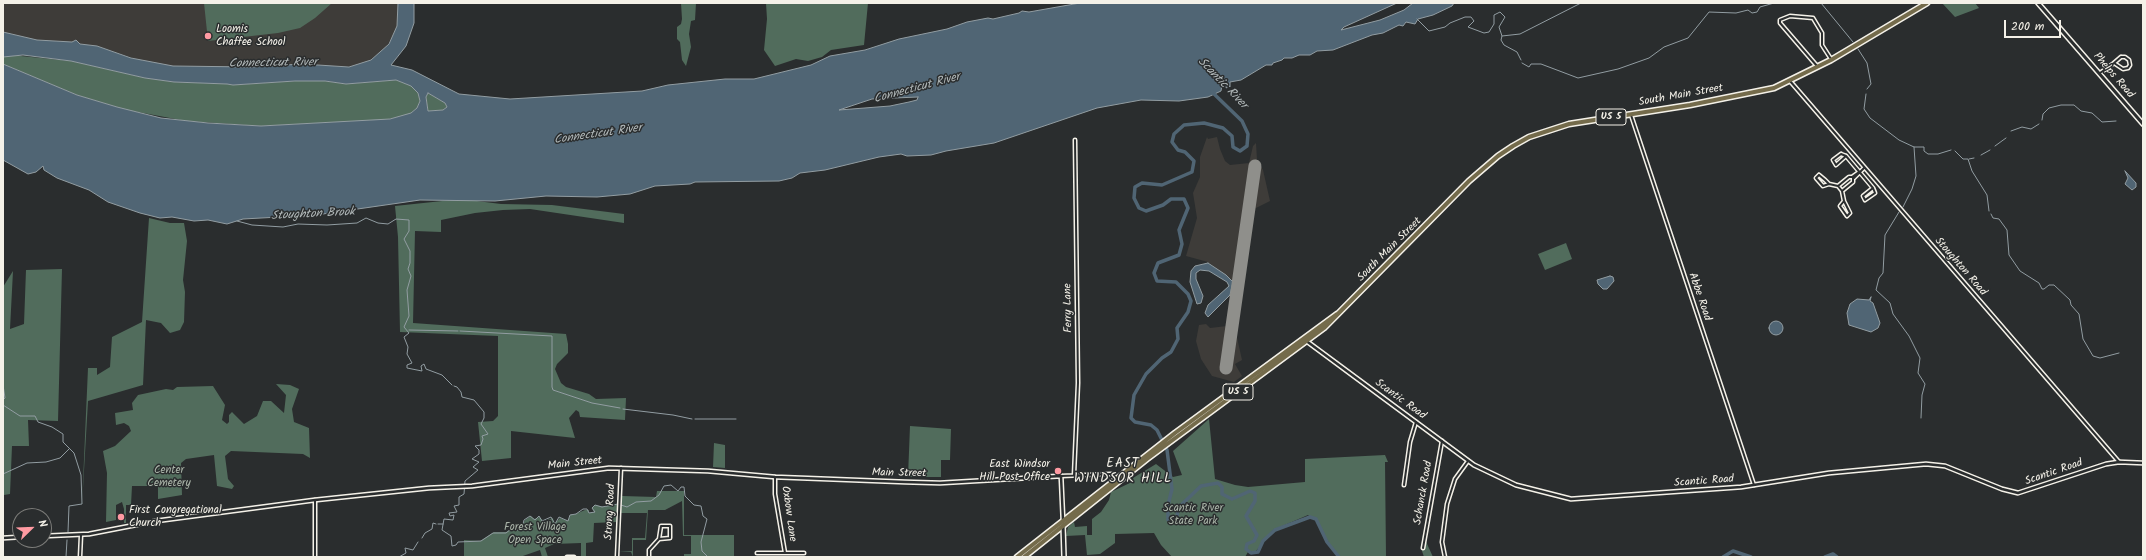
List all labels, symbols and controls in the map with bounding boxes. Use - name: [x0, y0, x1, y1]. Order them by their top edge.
- scale bar: [2006, 12, 2063, 38]
- text: 200 m: [2011, 17, 2044, 36]
- place label: Loomis Chaffee School: [216, 23, 286, 49]
- marker: Loomis Chaffee School: [203, 31, 213, 41]
- street label: Phelps Road: [2090, 51, 2136, 101]
- water label: Scantic River: [1194, 55, 1250, 113]
- water label: Connecticut River: [229, 56, 317, 72]
- water label: Connecticut River: [872, 71, 962, 107]
- street label: South Main Street: [1638, 82, 1724, 110]
- road number: US 5: [1596, 109, 1626, 125]
- water label: Connecticut River: [553, 122, 643, 148]
- water label: Stoughton Brook: [271, 206, 355, 224]
- street label: South Main Street: [1355, 215, 1425, 285]
- street label: Stoughton Road: [1931, 235, 1989, 299]
- street label: Abbe Road: [1685, 271, 1713, 323]
- street label: Ferry Lane: [1062, 283, 1076, 333]
- street label: Scantic Road: [1372, 377, 1428, 423]
- road number: US 5: [1223, 384, 1253, 400]
- street label: Main Street: [547, 455, 603, 473]
- district label: EAST WINDSOR HILL: [1074, 457, 1172, 488]
- street label: Scantic Road: [2023, 457, 2085, 489]
- place label: East Windsor Hill Post Office: [979, 458, 1050, 484]
- street label: Schanck Road: [1412, 460, 1436, 526]
- park label: Center Cemetery: [147, 464, 191, 490]
- marker: East Windsor Hill Post Office: [1053, 466, 1063, 476]
- street label: Main Street: [872, 467, 926, 481]
- street label: Scantic Road: [1674, 473, 1734, 491]
- street label: Strong Road: [603, 484, 619, 540]
- street label: Oxbow Lane: [778, 485, 798, 543]
- park label: Scantic River State Park: [1163, 502, 1223, 528]
- place label: First Congregational Church: [129, 504, 222, 530]
- north arrow: [12, 508, 52, 548]
- marker: First Congregational Church: [116, 512, 126, 522]
- text: N: [32, 517, 52, 530]
- park label: Forest Village Open Space: [504, 521, 566, 547]

